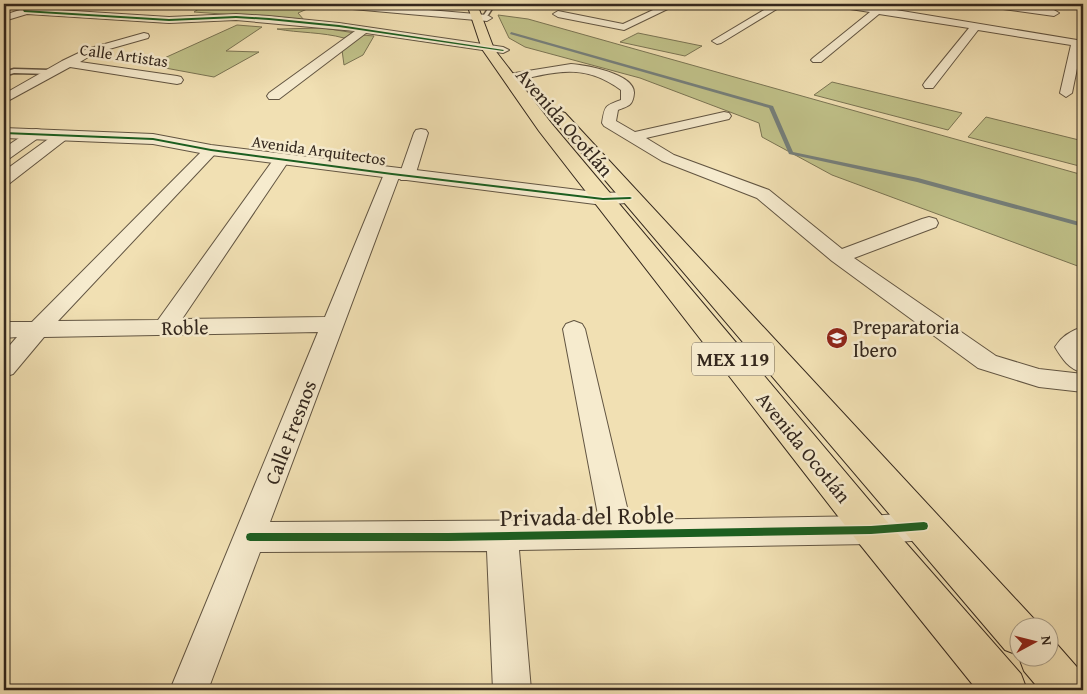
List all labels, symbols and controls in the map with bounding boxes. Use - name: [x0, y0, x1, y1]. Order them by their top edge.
- street label: Calle Artistas: [78, 37, 170, 73]
- street label: Avenida Ocotlán: [509, 61, 621, 183]
- street label: Avenida Arquitectos: [250, 129, 388, 171]
- street label: Roble: [161, 312, 209, 342]
- place label: Preparatoria Ibero: [853, 312, 960, 364]
- school or university icon: Preparatoria Ibero: [825, 326, 849, 350]
- road number: MEX 119: [692, 342, 774, 376]
- street label: Calle Fresnos: [257, 376, 323, 488]
- street label: Avenida Ocotlán: [750, 385, 858, 509]
- street label: Privada del Roble: [500, 497, 674, 535]
- north arrow: [1010, 616, 1060, 666]
- text: N: [1036, 635, 1057, 647]

